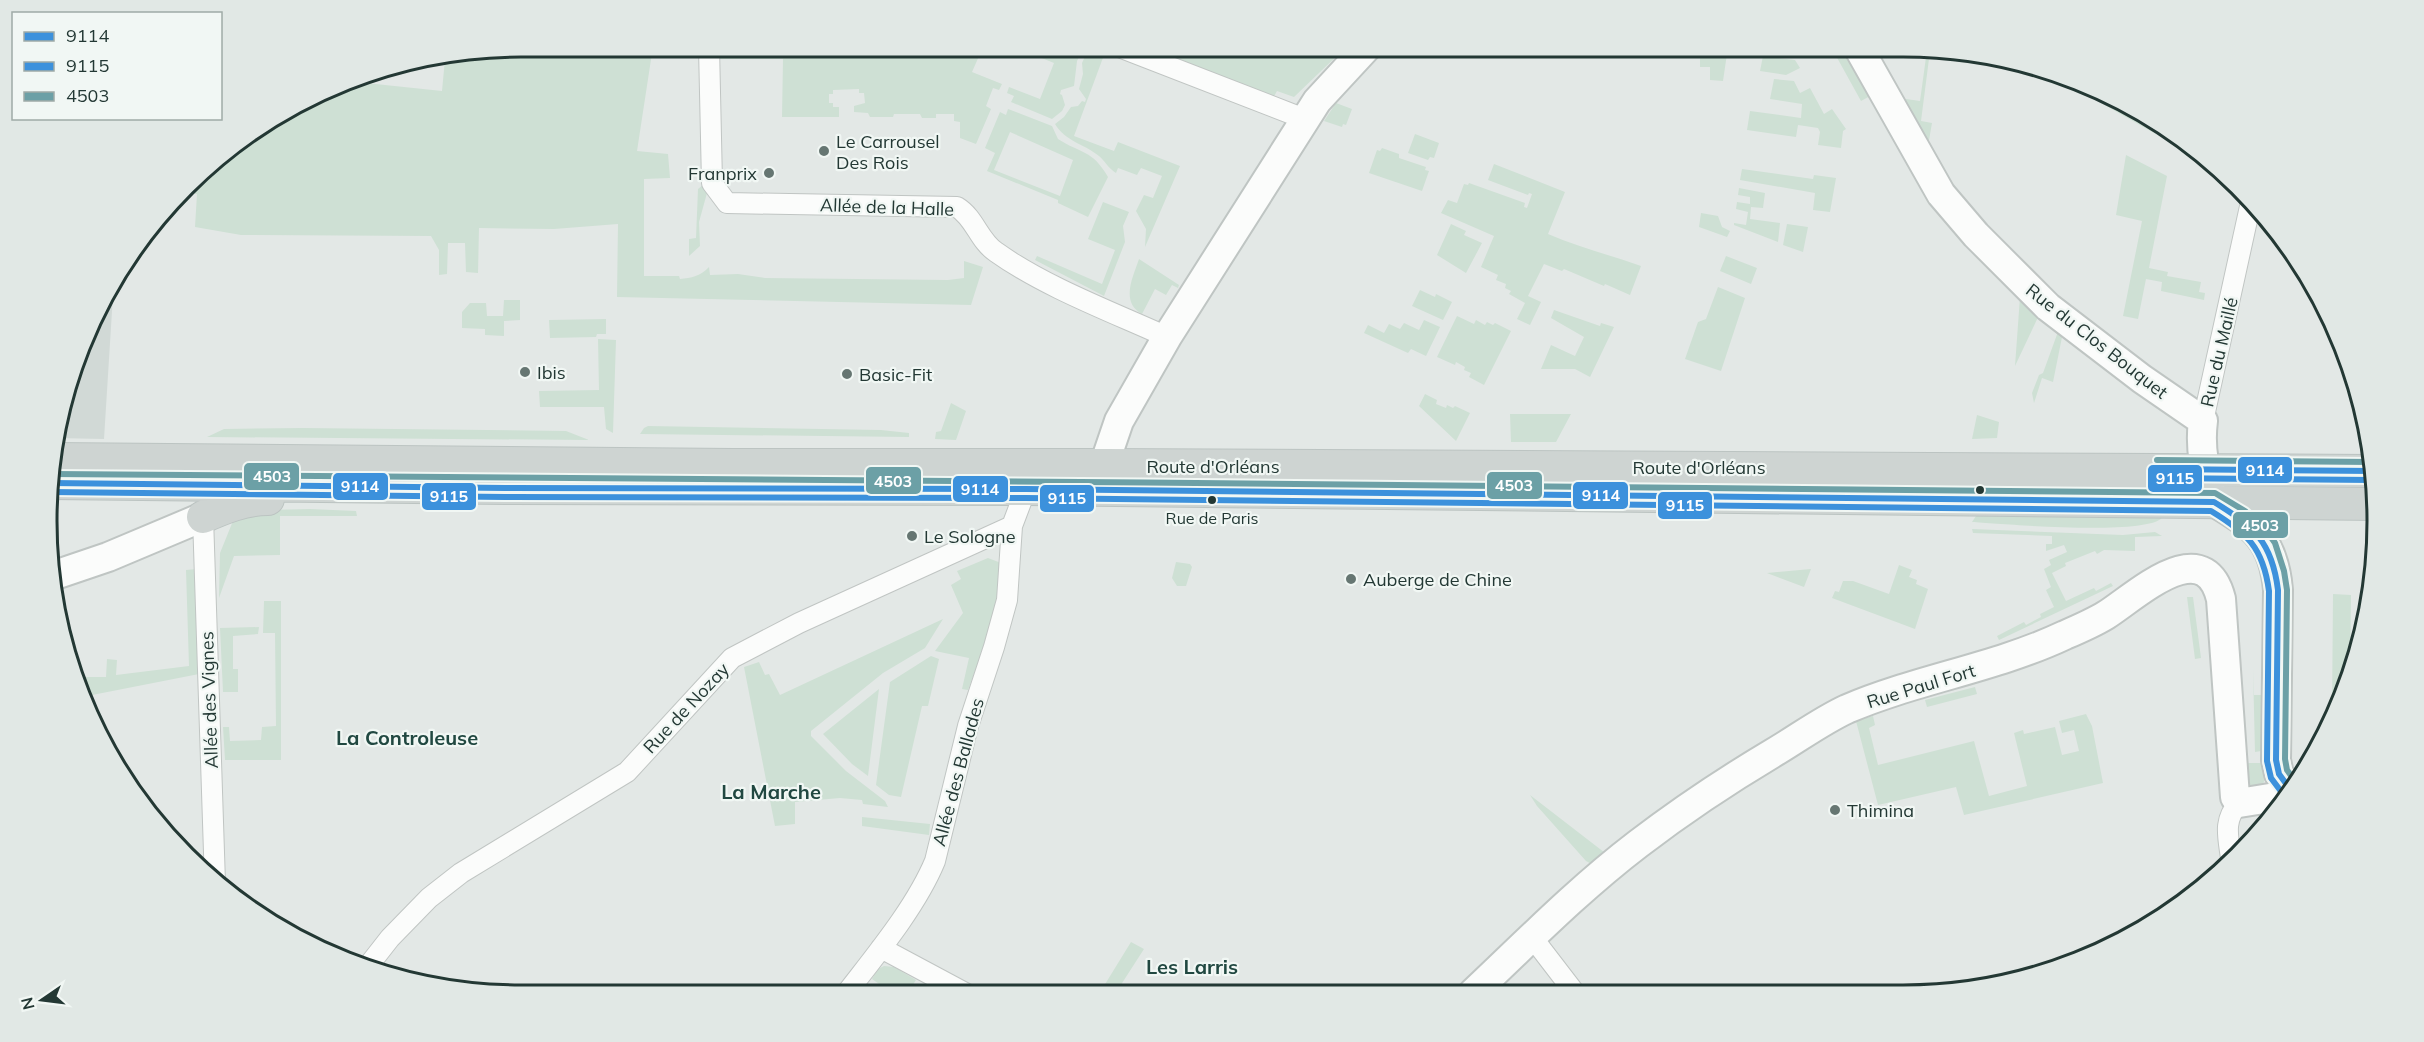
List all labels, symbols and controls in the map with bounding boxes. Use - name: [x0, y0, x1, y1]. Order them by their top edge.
- legend: [12, 12, 222, 120]
- text: 9114: [66, 24, 109, 47]
- text: 9115: [66, 54, 109, 77]
- text: 4503: [66, 84, 109, 107]
- place label: Le Carrousel Des Rois: [836, 130, 940, 174]
- marker: Le Carrousel Des Rois: [817, 144, 831, 158]
- place label: Franprix: [688, 162, 757, 185]
- marker: Franprix: [762, 166, 776, 180]
- street label: Allée de la Halle: [820, 193, 954, 221]
- street label: Rue du Clos Bouquet: [2021, 278, 2173, 404]
- street label: Rue du Maillé: [2195, 295, 2243, 409]
- place label: Ibis: [537, 361, 566, 384]
- place label: Basic-Fit: [859, 363, 932, 386]
- marker: Ibis: [518, 365, 532, 379]
- marker: Basic-Fit: [840, 367, 854, 381]
- street label: Route d'Orléans: [1146, 455, 1280, 478]
- street label: Route d'Orléans: [1632, 456, 1766, 479]
- line badge: 9114: [2237, 456, 2293, 484]
- text: 9114: [2246, 460, 2285, 480]
- line badge: 4503: [243, 462, 300, 491]
- line badge: 9115: [2147, 464, 2203, 493]
- text: 4503: [253, 466, 291, 486]
- line badge: 4503: [865, 466, 922, 495]
- text: 9115: [2156, 468, 2195, 488]
- text: 4503: [874, 471, 912, 491]
- line badge: 4503: [1486, 471, 1543, 500]
- line badge: 9114: [332, 472, 389, 501]
- line badge: 9114: [952, 475, 1009, 503]
- text: 4503: [1495, 475, 1533, 495]
- text: 9114: [341, 476, 380, 496]
- text: 9114: [961, 479, 1000, 499]
- line badge: 9114: [1572, 481, 1629, 510]
- line badge: 9115: [421, 482, 477, 511]
- line badge: 9115: [1039, 484, 1095, 513]
- unlabelled marker: [1974, 484, 1986, 496]
- text: 9114: [1582, 485, 1621, 505]
- text: 9115: [430, 486, 469, 506]
- text: 9115: [1048, 488, 1087, 508]
- line badge: 9115: [1657, 491, 1713, 520]
- marker: Rue de Paris: [1206, 494, 1218, 506]
- text: 9115: [1666, 495, 1705, 515]
- place label: Rue de Paris: [1166, 508, 1258, 528]
- line badge: 4503: [2232, 511, 2289, 539]
- text: 4503: [2241, 515, 2279, 535]
- place label: Le Sologne: [924, 525, 1015, 548]
- marker: Le Sologne: [905, 529, 919, 543]
- place label: Auberge de Chine: [1363, 568, 1512, 591]
- marker: Auberge de Chine: [1344, 572, 1358, 586]
- street label: Allée des Vignes: [195, 631, 223, 769]
- street label: Rue de Nozay: [638, 658, 734, 758]
- street label: Rue Paul Fort: [1864, 659, 1978, 713]
- street label: Allée des Ballades: [927, 695, 989, 848]
- district label: La Controleuse: [336, 725, 478, 750]
- district label: La Marche: [721, 779, 821, 804]
- place label: Thimina: [1847, 799, 1914, 822]
- marker: Thimina: [1828, 803, 1842, 817]
- district label: Les Larris: [1146, 954, 1238, 979]
- north arrow: [12, 970, 72, 1030]
- text: N: [16, 995, 39, 1012]

